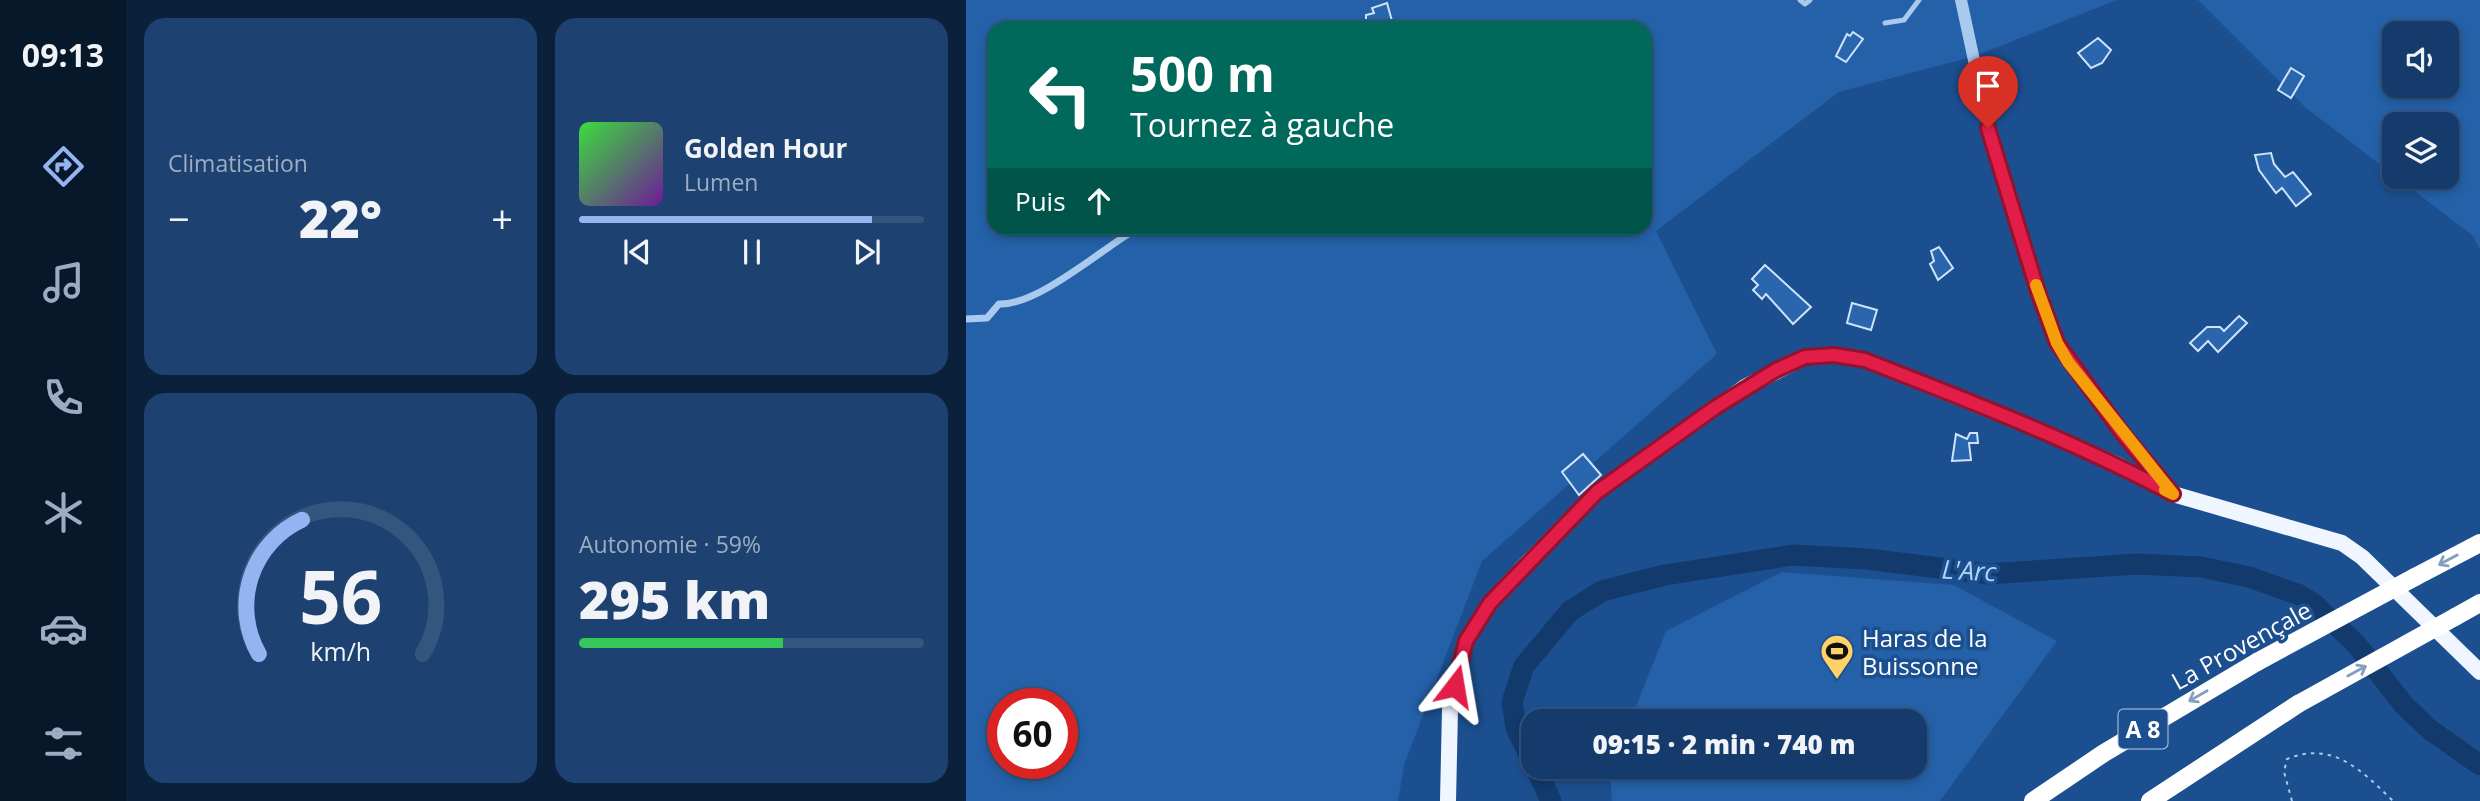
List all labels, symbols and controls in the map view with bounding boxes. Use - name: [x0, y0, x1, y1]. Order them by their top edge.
- map controls: [2382, 21, 2459, 189]
- button: sound: [2382, 21, 2459, 98]
- text: 09:13: [22, 33, 104, 76]
- text: 500 m: [1130, 40, 1275, 106]
- icon: left: [1015, 49, 1106, 140]
- pin: [1958, 56, 2018, 128]
- icon: arrive: [1969, 67, 2007, 105]
- text: Tournez à gauche: [1130, 103, 1394, 146]
- button: layers: [2382, 112, 2459, 189]
- text: Golden Hour: [684, 130, 847, 166]
- icon: directions: [39, 142, 88, 191]
- text: Climatisation: [168, 147, 308, 179]
- text: Lumen: [684, 166, 758, 198]
- text: 22°: [299, 182, 382, 253]
- icon: ahead: [1080, 182, 1118, 220]
- text: Puis: [1015, 183, 1066, 219]
- text: −: [168, 192, 190, 244]
- text: +: [491, 192, 513, 244]
- icon: previous: [618, 233, 656, 271]
- icon: pause: [733, 233, 771, 271]
- icon: next: [848, 233, 886, 271]
- icon: music: [39, 258, 88, 307]
- icon: phone: [39, 373, 88, 422]
- icon: climate: [39, 488, 88, 537]
- text: Autonomie · 59%: [579, 528, 761, 560]
- text: 56: [299, 546, 382, 645]
- water label: L'Arc: [1941, 551, 1997, 589]
- one-way arrow: [2438, 553, 2458, 567]
- text: 295 km: [579, 563, 770, 634]
- street label: La Provençale: [2165, 593, 2317, 697]
- icon: car: [39, 604, 88, 653]
- place label: Haras de la Buissonne: [1862, 621, 1988, 682]
- sports icon: Haras de la Buissonne: [1818, 632, 1856, 681]
- text: km/h: [310, 634, 371, 668]
- position arrow: [1418, 649, 1492, 723]
- one-way arrow: [2347, 664, 2367, 678]
- speed limit sign: 60: [987, 688, 1078, 779]
- one-way arrow: [2188, 690, 2208, 704]
- road number: A 8: [2118, 709, 2168, 748]
- icon: filters: [39, 719, 88, 768]
- text: 09:15 · 2 min · 740 m: [1593, 726, 1855, 762]

